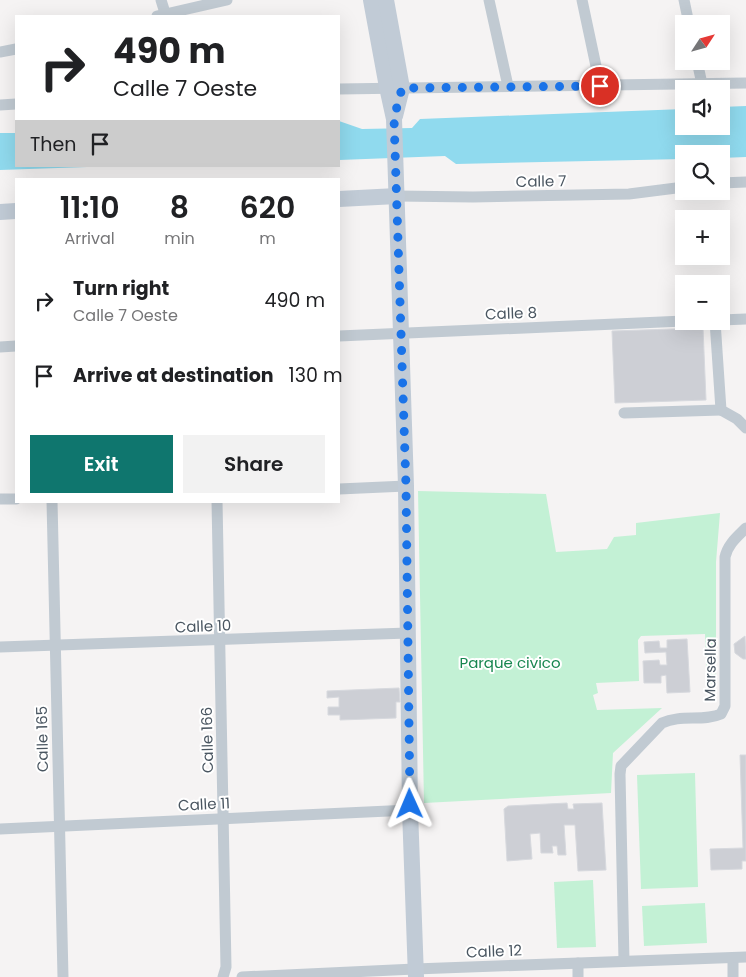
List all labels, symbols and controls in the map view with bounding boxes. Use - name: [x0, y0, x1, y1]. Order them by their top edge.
- north arrow: [675, 15, 730, 70]
- map controls: [675, 15, 730, 330]
- text: 490 m: [113, 26, 226, 75]
- icon: right: [30, 35, 95, 100]
- pin: [579, 65, 621, 107]
- icon: arrive: [586, 72, 614, 100]
- text: Calle 7 Oeste: [113, 73, 257, 104]
- button: sound: [675, 80, 730, 135]
- icon: arrive: [86, 130, 114, 158]
- text: Then: [30, 131, 76, 158]
- button: search: [675, 145, 730, 200]
- street label: Calle 7: [516, 170, 566, 192]
- text: 11:10: [60, 186, 120, 229]
- text: 8: [170, 186, 189, 229]
- text: 620: [239, 186, 295, 229]
- button: +: [675, 210, 730, 265]
- text: Arrival: [64, 227, 115, 250]
- text: min: [164, 227, 195, 250]
- text: m: [259, 227, 276, 250]
- text: Turn right: [73, 275, 169, 302]
- button: −: [675, 275, 730, 330]
- icon: right: [30, 287, 58, 315]
- text: 490 m: [265, 287, 325, 314]
- street label: Calle 8: [485, 302, 537, 324]
- text: Calle 7 Oeste: [73, 304, 178, 327]
- icon: arrive: [30, 362, 58, 390]
- text: Arrive at destination: [73, 362, 274, 389]
- text: 130 m: [289, 362, 342, 389]
- button: Exit: [30, 435, 173, 493]
- button: Share: [183, 435, 325, 493]
- street label: Calle 10: [174, 615, 232, 637]
- street label: Marsella: [699, 638, 721, 702]
- park label: Parque civico: [459, 652, 561, 673]
- street label: Calle 165: [31, 706, 53, 772]
- street label: Calle 166: [196, 707, 218, 773]
- position arrow: [383, 777, 435, 829]
- street label: Calle 11: [177, 792, 231, 816]
- street label: Calle 12: [466, 940, 522, 962]

